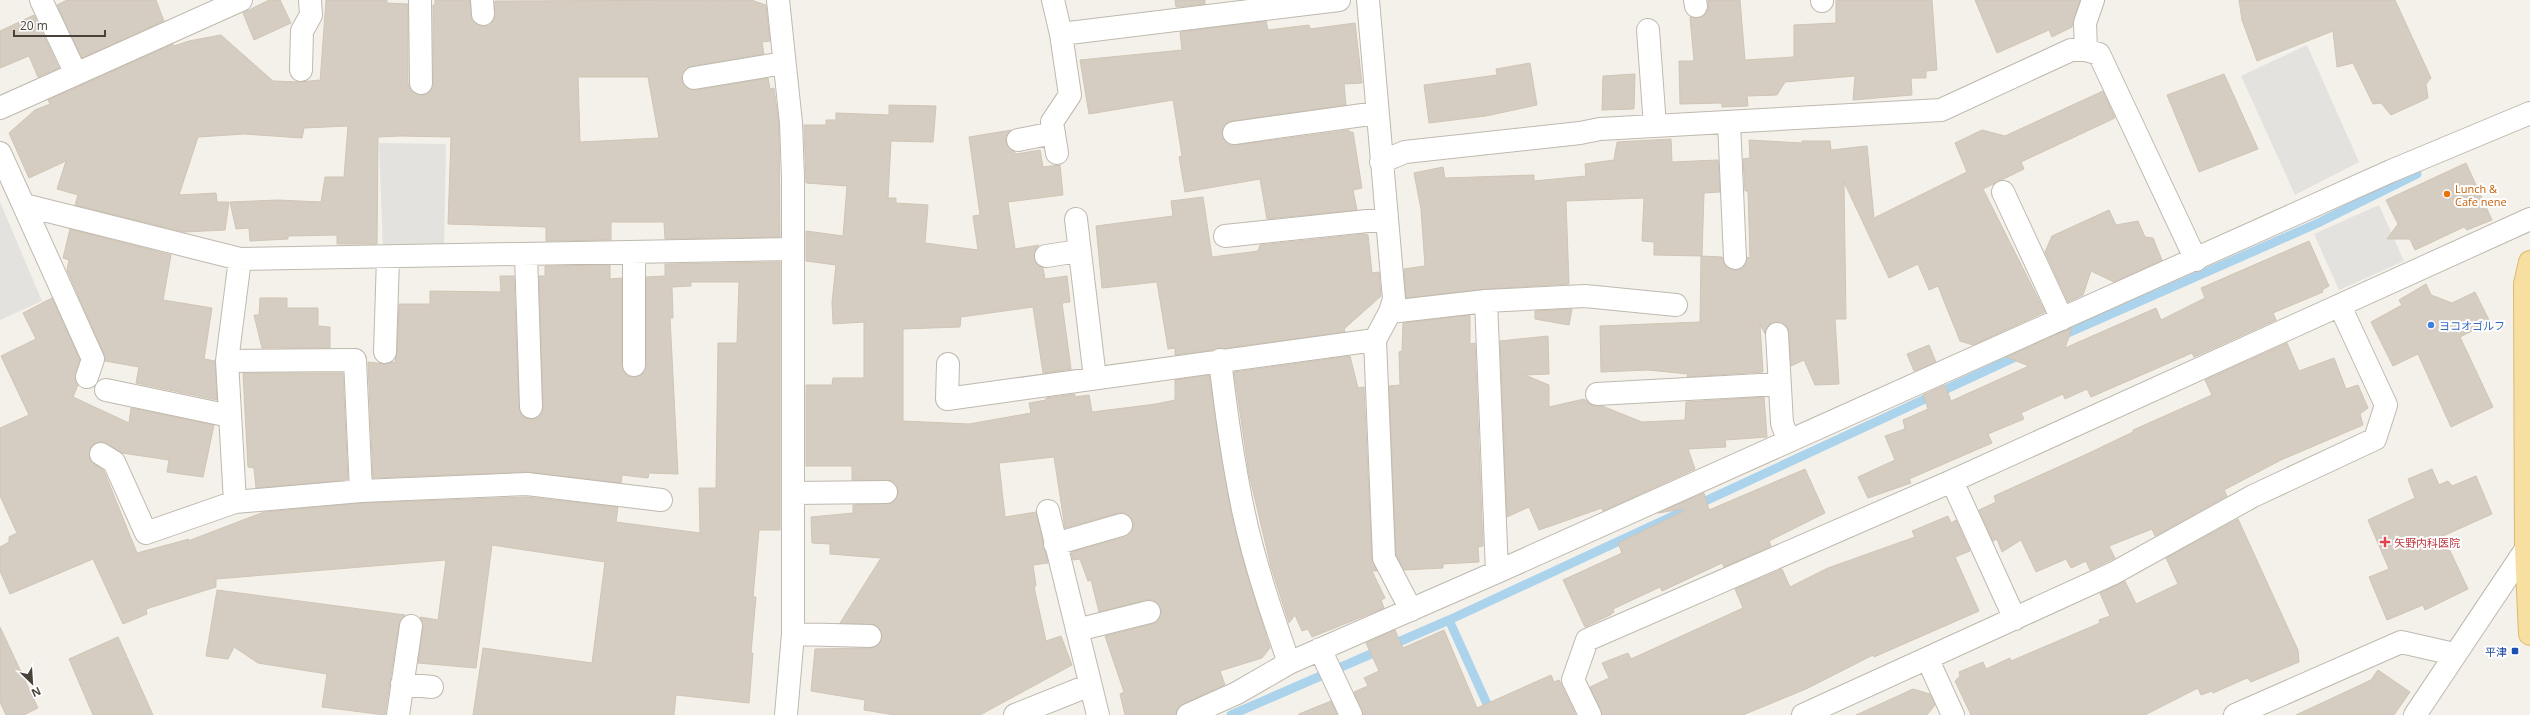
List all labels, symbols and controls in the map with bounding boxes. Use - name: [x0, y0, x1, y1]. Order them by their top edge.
- scale bar: [14, 12, 105, 38]
- text: 20 m: [20, 17, 48, 34]
- place label: Lunch & Cafe nene: [2455, 181, 2507, 209]
- marker: Lunch & Cafe nene: [2442, 189, 2452, 199]
- place label: ヨコオゴルフ: [2439, 318, 2505, 333]
- marker: ヨコオゴルフ: [2426, 320, 2436, 330]
- place label: 矢野内科医院: [2394, 535, 2460, 550]
- marker: 矢野内科医院: [2379, 536, 2391, 548]
- place label: 平津: [2485, 644, 2507, 659]
- marker: 平津: [2510, 646, 2520, 656]
- north arrow: [12, 663, 52, 703]
- text: N: [29, 684, 44, 701]

